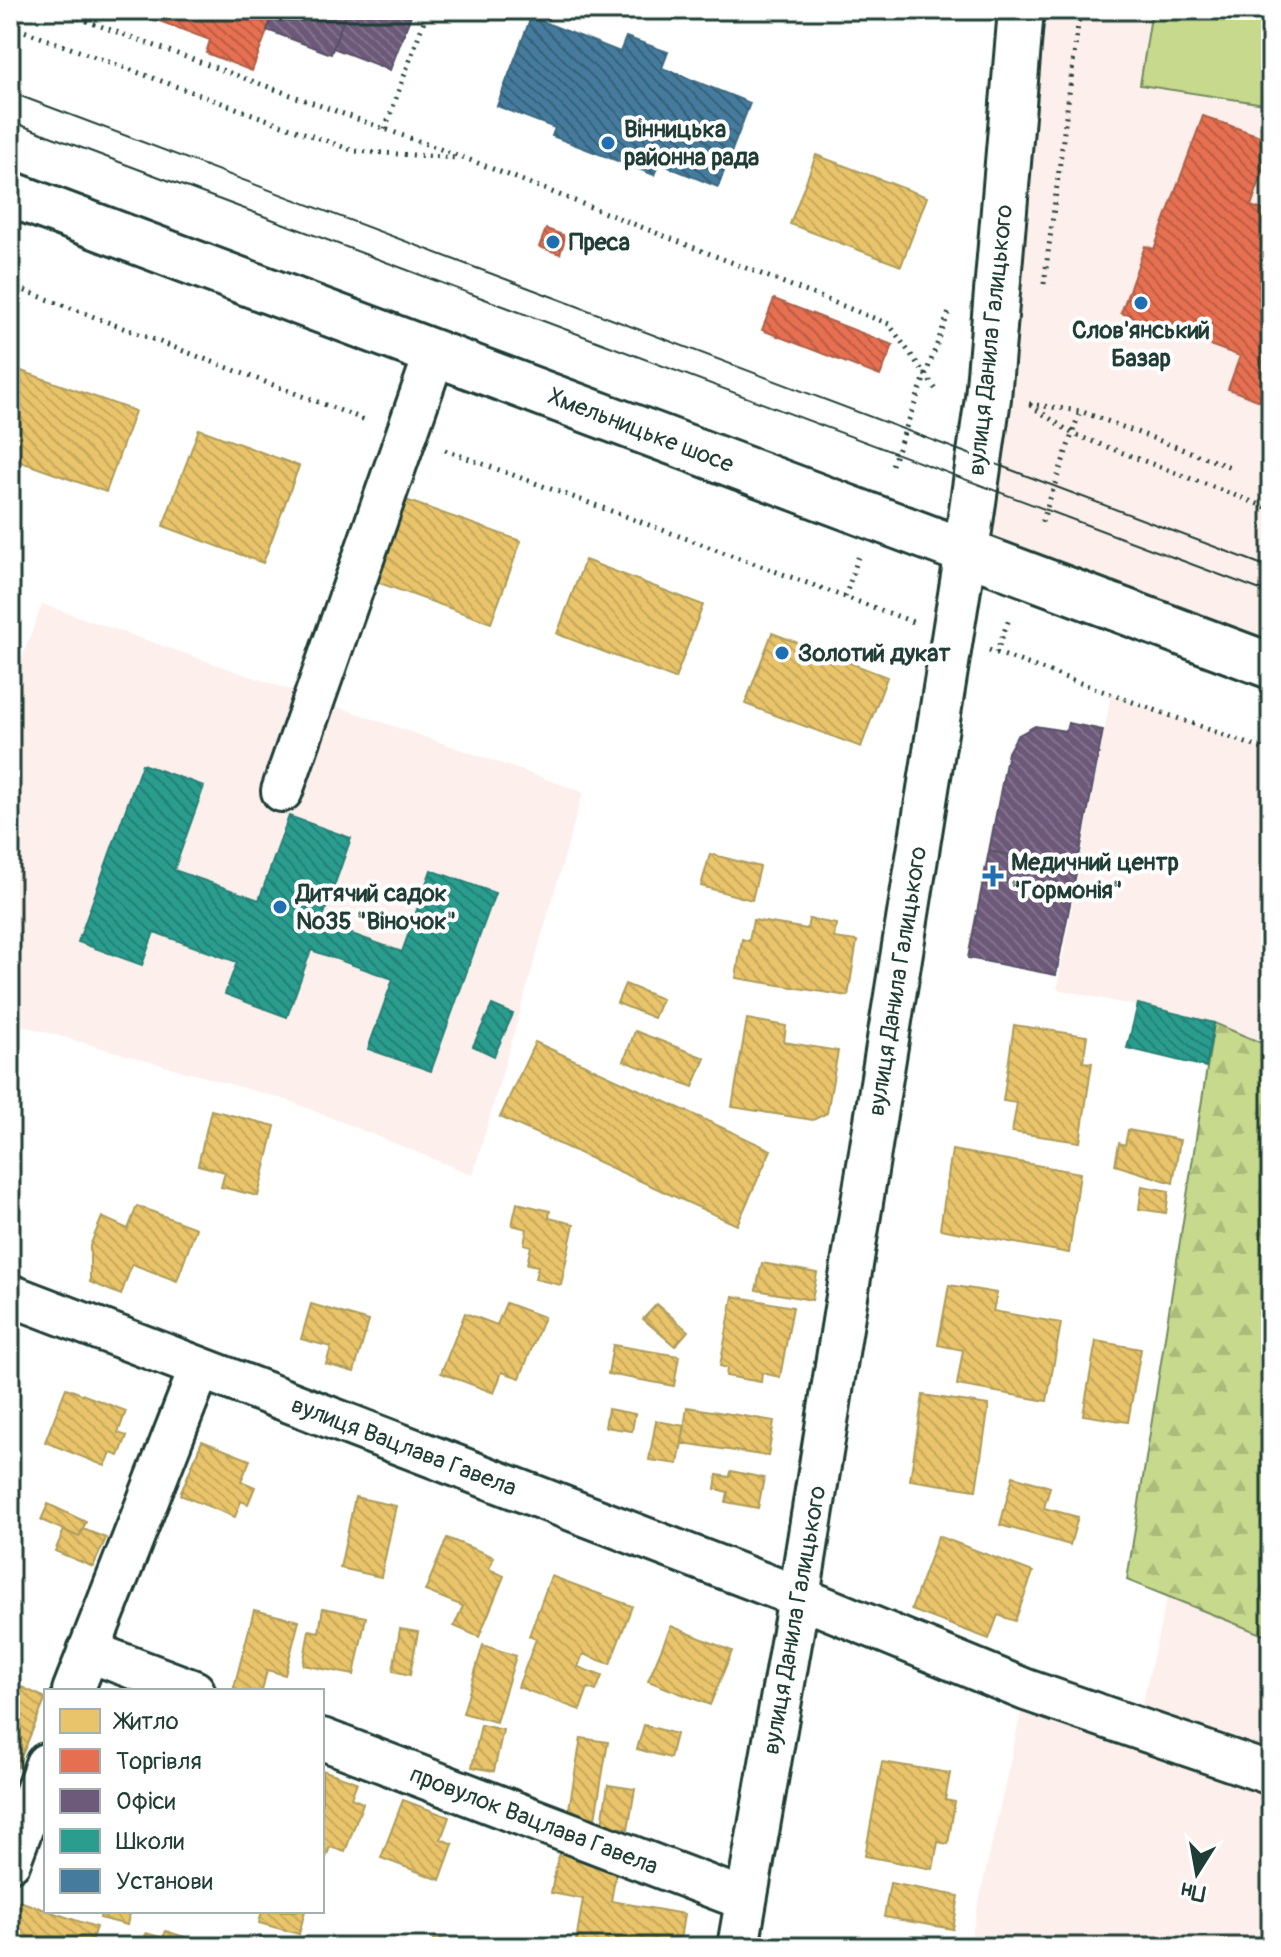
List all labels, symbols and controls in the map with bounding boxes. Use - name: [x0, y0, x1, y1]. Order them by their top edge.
- place label: Вінницька районна рада: [624, 115, 759, 172]
- marker: Вінницька районна рада: [599, 134, 617, 152]
- street label: вулиця Данила Галицького: [962, 203, 1019, 477]
- place label: Преса: [569, 228, 630, 257]
- marker: Преса: [544, 233, 562, 251]
- marker: Слов'янський Базар: [1132, 294, 1150, 312]
- place label: Слов'янський Базар: [1072, 316, 1210, 373]
- street label: Хмельницьке шосе: [544, 382, 738, 479]
- place label: Золотий дукат: [798, 639, 951, 668]
- marker: Золотий дукат: [773, 644, 791, 662]
- street label: вулиця Данила Галицького: [862, 844, 933, 1118]
- place label: Медичний центр "Гормонія": [1011, 848, 1179, 905]
- marker: Медичний центр "Гормонія": [982, 865, 1004, 887]
- place label: Дитячий садок №35 "Віночок": [294, 879, 456, 936]
- marker: Дитячий садок №35 "Віночок": [271, 898, 289, 916]
- street label: вулиця Вацлава Гавела: [287, 1390, 520, 1503]
- street label: вулиця Данила Галицького: [757, 1483, 832, 1757]
- legend: [44, 1689, 324, 1913]
- text: Житло: [112, 1707, 179, 1736]
- text: Торгівля: [116, 1747, 202, 1776]
- street label: провулок Вацлава Гавела: [406, 1760, 662, 1881]
- text: Офіси: [116, 1787, 176, 1816]
- text: Школи: [116, 1827, 185, 1856]
- north arrow: [1157, 1833, 1237, 1913]
- text: Установи: [116, 1867, 213, 1896]
- text: Пн: [1179, 1876, 1208, 1908]

